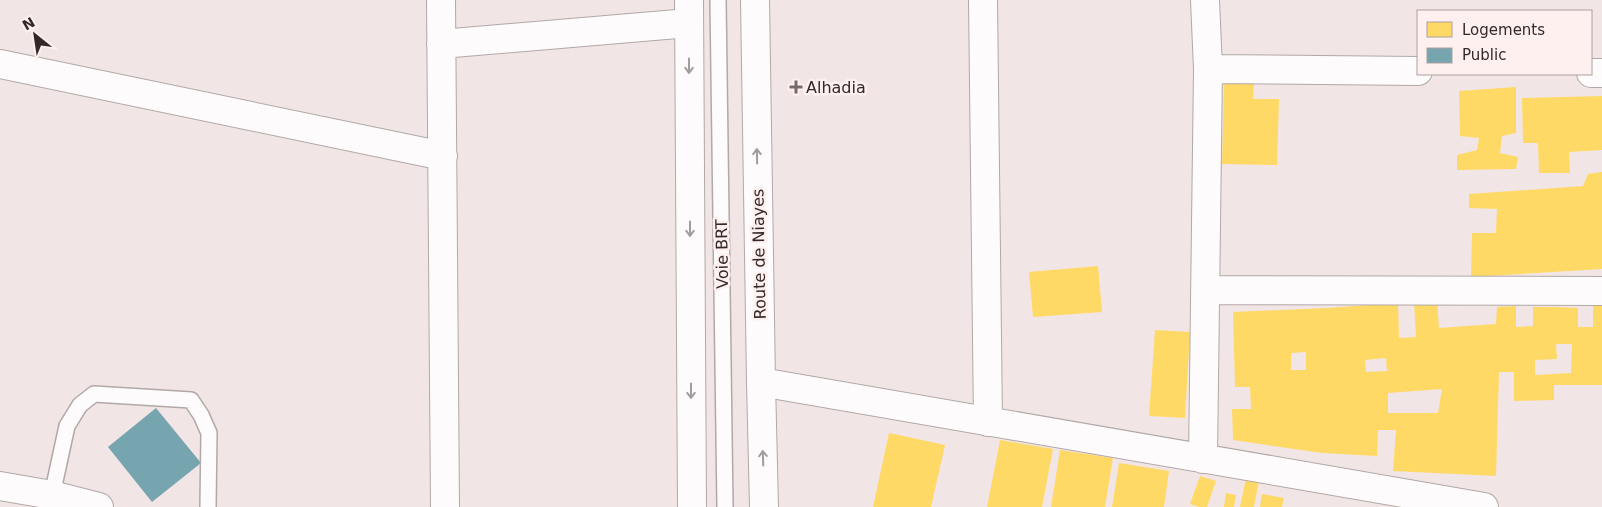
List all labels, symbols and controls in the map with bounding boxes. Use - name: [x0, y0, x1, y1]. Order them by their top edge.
- north arrow: [10, 10, 60, 60]
- legend: [1417, 10, 1592, 75]
- text: N: [19, 14, 38, 34]
- text: Logements: [1462, 21, 1545, 39]
- text: Public: [1462, 46, 1506, 64]
- one-way arrow: [684, 58, 694, 74]
- place label: Alhadia: [806, 78, 866, 97]
- marker: Alhadia: [790, 81, 802, 93]
- one-way arrow: [752, 148, 762, 164]
- street label: Route de Niayes: [748, 189, 770, 319]
- street label: Voie BRT: [712, 219, 732, 289]
- one-way arrow: [685, 220, 695, 236]
- one-way arrow: [686, 382, 696, 399]
- one-way arrow: [758, 451, 768, 467]

